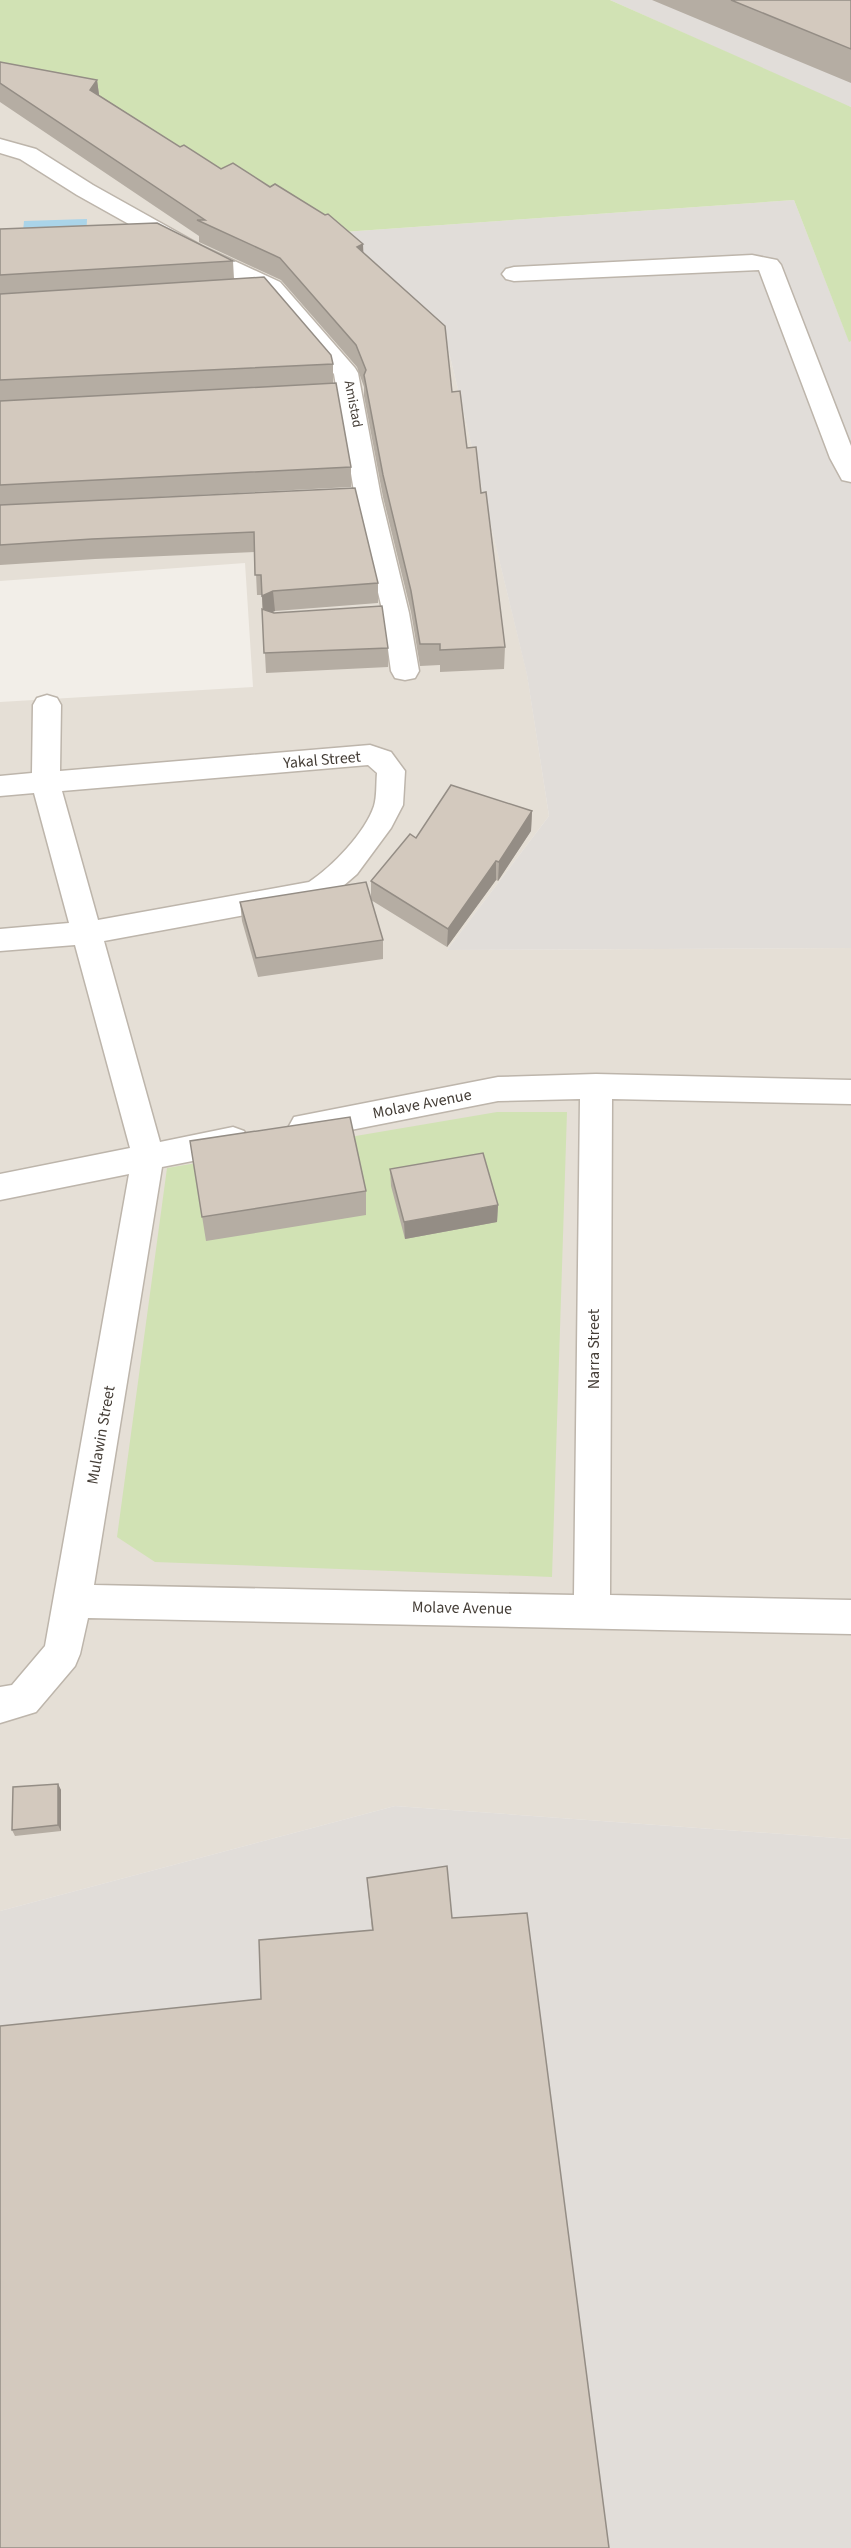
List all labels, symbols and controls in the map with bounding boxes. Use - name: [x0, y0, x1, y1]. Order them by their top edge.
- street label: Amistad: [339, 379, 367, 429]
- street label: Yakal Street: [281, 746, 362, 774]
- street label: Molave Avenue: [371, 1084, 473, 1124]
- street label: Narra Street: [583, 1308, 605, 1389]
- street label: Mulawin Street: [81, 1383, 121, 1486]
- street label: Molave Avenue: [412, 1596, 512, 1620]

